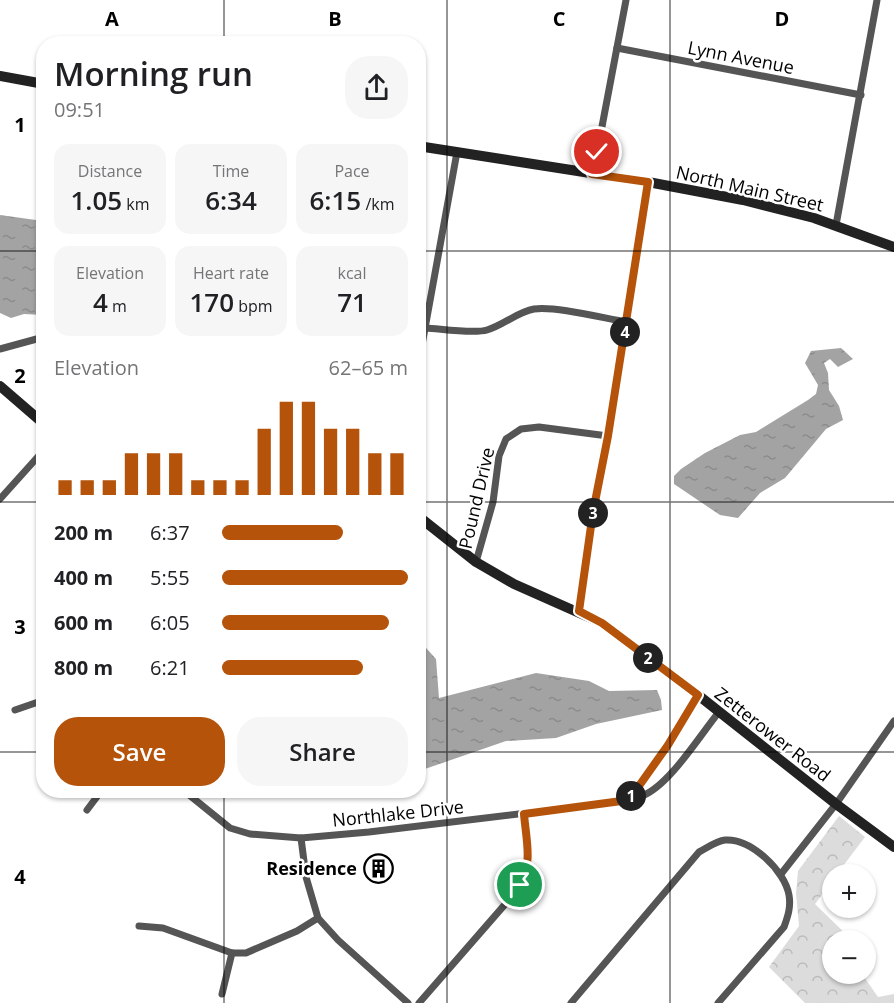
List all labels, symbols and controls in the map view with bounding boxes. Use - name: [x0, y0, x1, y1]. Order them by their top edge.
- text: A: [105, 5, 119, 32]
- text: B: [328, 5, 342, 32]
- text: C: [553, 5, 566, 32]
- text: D: [775, 5, 789, 32]
- street label: Lynn Avenue: [686, 35, 796, 79]
- text: Morning run: [54, 51, 253, 96]
- button: share: [345, 56, 408, 119]
- text: 09:51: [54, 96, 105, 123]
- text: 1: [14, 111, 26, 138]
- pin: [571, 126, 622, 177]
- icon: check: [580, 135, 613, 168]
- street label: North Main Street: [674, 159, 826, 217]
- text: Distance: [78, 160, 142, 182]
- text: Time: [213, 160, 249, 182]
- text: Pace: [334, 160, 370, 182]
- text: 1.05: [70, 182, 122, 218]
- text: 6:34: [205, 182, 257, 218]
- text: 6:15: [310, 182, 361, 218]
- text: km: [122, 193, 150, 215]
- text: /km: [361, 193, 394, 215]
- text: Elevation: [76, 262, 144, 284]
- text: Heart rate: [193, 262, 269, 284]
- text: kcal: [338, 262, 367, 284]
- text: 4: [93, 284, 108, 320]
- text: 170: [189, 284, 234, 320]
- text: 71: [337, 284, 367, 320]
- text: m: [108, 295, 127, 317]
- text: bpm: [234, 295, 273, 317]
- pin: 4: [610, 317, 640, 347]
- text: 4: [620, 321, 630, 343]
- text: Elevation: [54, 354, 139, 381]
- text: 62–65 m: [329, 354, 408, 381]
- text: 2: [14, 362, 26, 389]
- street label: Pound Drive: [453, 445, 499, 551]
- pin: 3: [578, 498, 608, 528]
- text: 3: [588, 502, 598, 524]
- text: 200 m: [54, 519, 113, 546]
- text: 6:37: [150, 519, 190, 546]
- text: 400 m: [54, 564, 113, 591]
- text: 5:55: [150, 564, 190, 591]
- text: 600 m: [54, 609, 113, 636]
- text: 6:05: [150, 609, 190, 636]
- text: 3: [14, 613, 26, 640]
- pin: 2: [633, 643, 663, 673]
- text: 2: [643, 647, 653, 669]
- text: 800 m: [54, 654, 113, 681]
- text: 6:21: [150, 654, 190, 681]
- street label: Zetterower Road: [710, 681, 836, 787]
- button: Save: [54, 717, 225, 786]
- button: Share: [237, 717, 408, 786]
- pin: 1: [616, 781, 646, 811]
- text: 1: [626, 785, 636, 807]
- street label: Northlake Drive: [331, 794, 465, 832]
- building icon: Residence: [362, 852, 394, 884]
- place label: Residence: [266, 856, 357, 880]
- pin: [494, 859, 545, 910]
- text: 4: [14, 863, 26, 890]
- map controls: [822, 864, 876, 984]
- button: +: [822, 864, 876, 918]
- icon: arrive: [503, 868, 536, 901]
- button: −: [822, 930, 876, 984]

